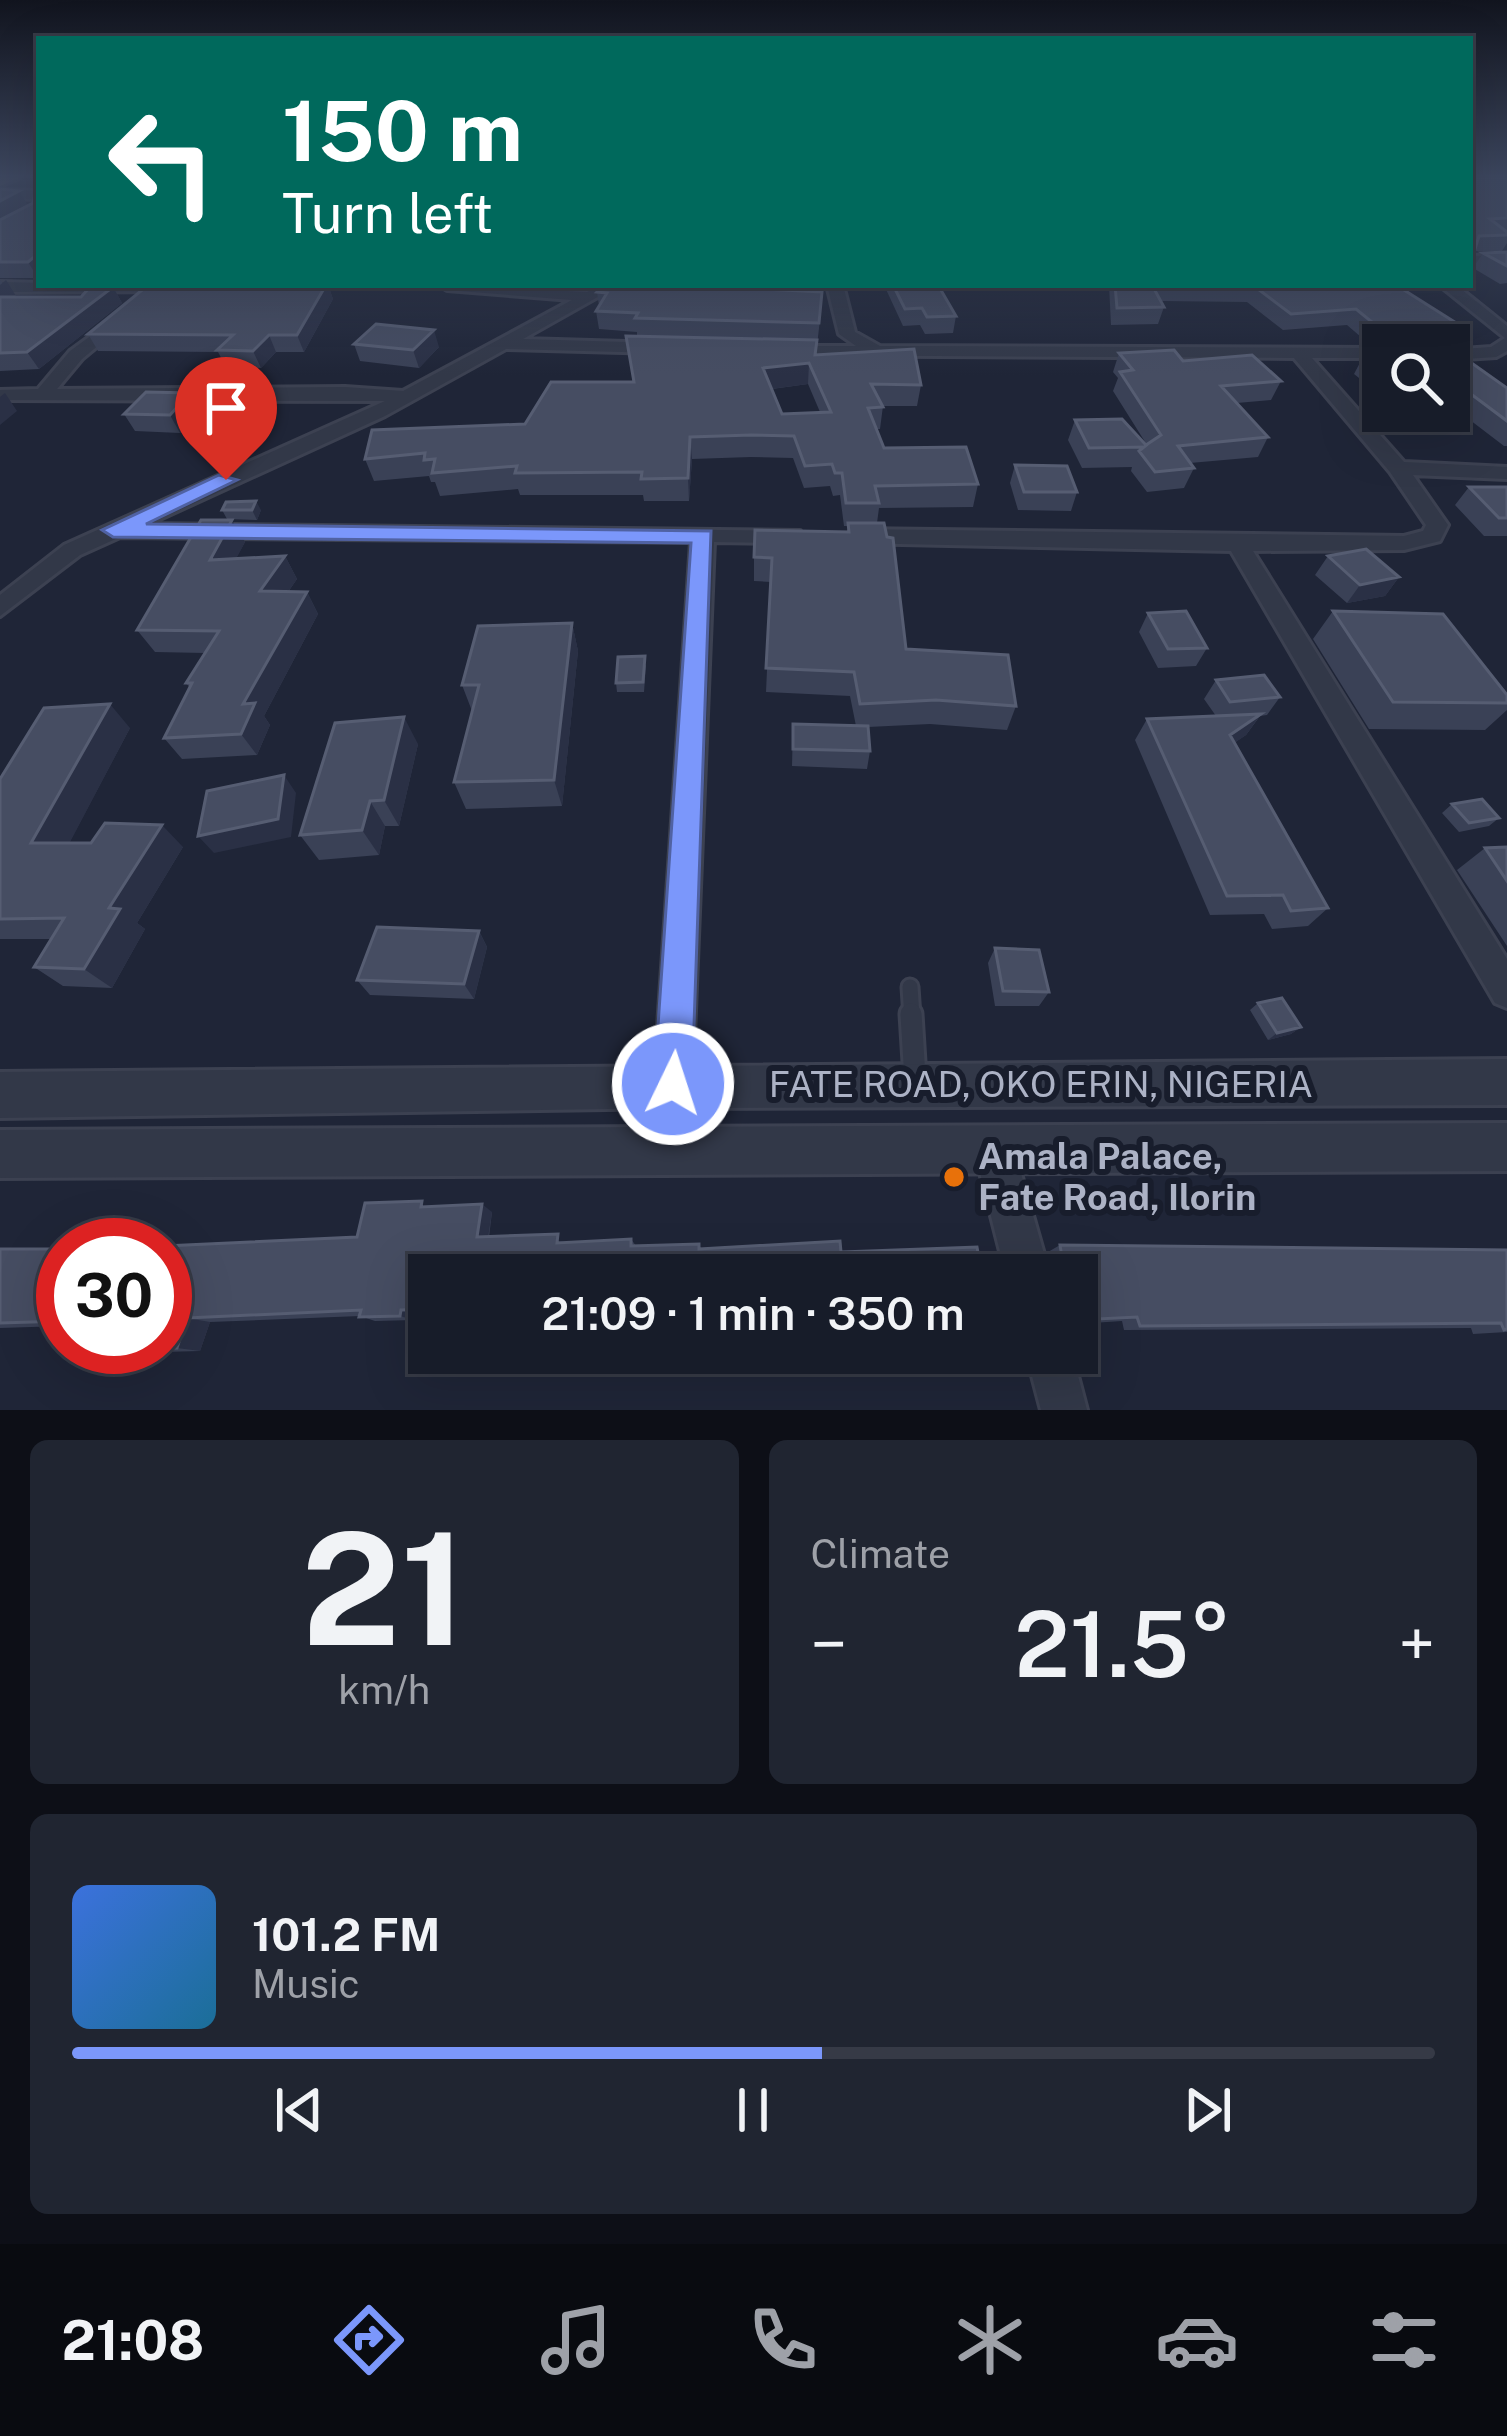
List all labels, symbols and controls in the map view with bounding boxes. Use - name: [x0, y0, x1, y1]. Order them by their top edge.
- text: 150 m: [282, 81, 523, 180]
- icon: left: [84, 84, 240, 240]
- text: Turn left: [282, 182, 493, 245]
- map controls: [1362, 324, 1470, 432]
- button: search: [1362, 324, 1470, 432]
- pin: [175, 357, 277, 480]
- icon: arrive: [193, 375, 259, 441]
- position arrow: [610, 1021, 736, 1147]
- street label: FATE ROAD, OKO ERIN, NIGERIA: [769, 1063, 1313, 1105]
- place label: Amala Palace, Fate Road, Ilorin: [978, 1135, 1256, 1218]
- marker: Amala Palace, Fate Road, Ilorin: [941, 1164, 967, 1190]
- speed limit sign: 30: [36, 1218, 192, 1374]
- text: 21:09 · 1 min · 350 m: [541, 1287, 965, 1340]
- text: 21: [301, 1497, 467, 1680]
- text: Climate: [811, 1531, 950, 1577]
- text: 21.5°: [1014, 1591, 1231, 1697]
- text: −: [811, 1605, 847, 1683]
- text: +: [1398, 1605, 1435, 1683]
- text: km/h: [338, 1667, 430, 1713]
- text: 101.2 FM: [252, 1908, 440, 1961]
- text: Music: [252, 1961, 360, 2007]
- icon: previous: [266, 2077, 332, 2143]
- icon: pause: [720, 2077, 786, 2143]
- icon: next: [1175, 2077, 1241, 2143]
- icon: directions: [327, 2298, 411, 2382]
- icon: music: [534, 2298, 618, 2382]
- icon: phone: [741, 2298, 825, 2382]
- icon: climate: [948, 2298, 1032, 2382]
- icon: car: [1155, 2298, 1239, 2382]
- icon: filters: [1362, 2298, 1446, 2382]
- text: 21:08: [61, 2309, 204, 2372]

